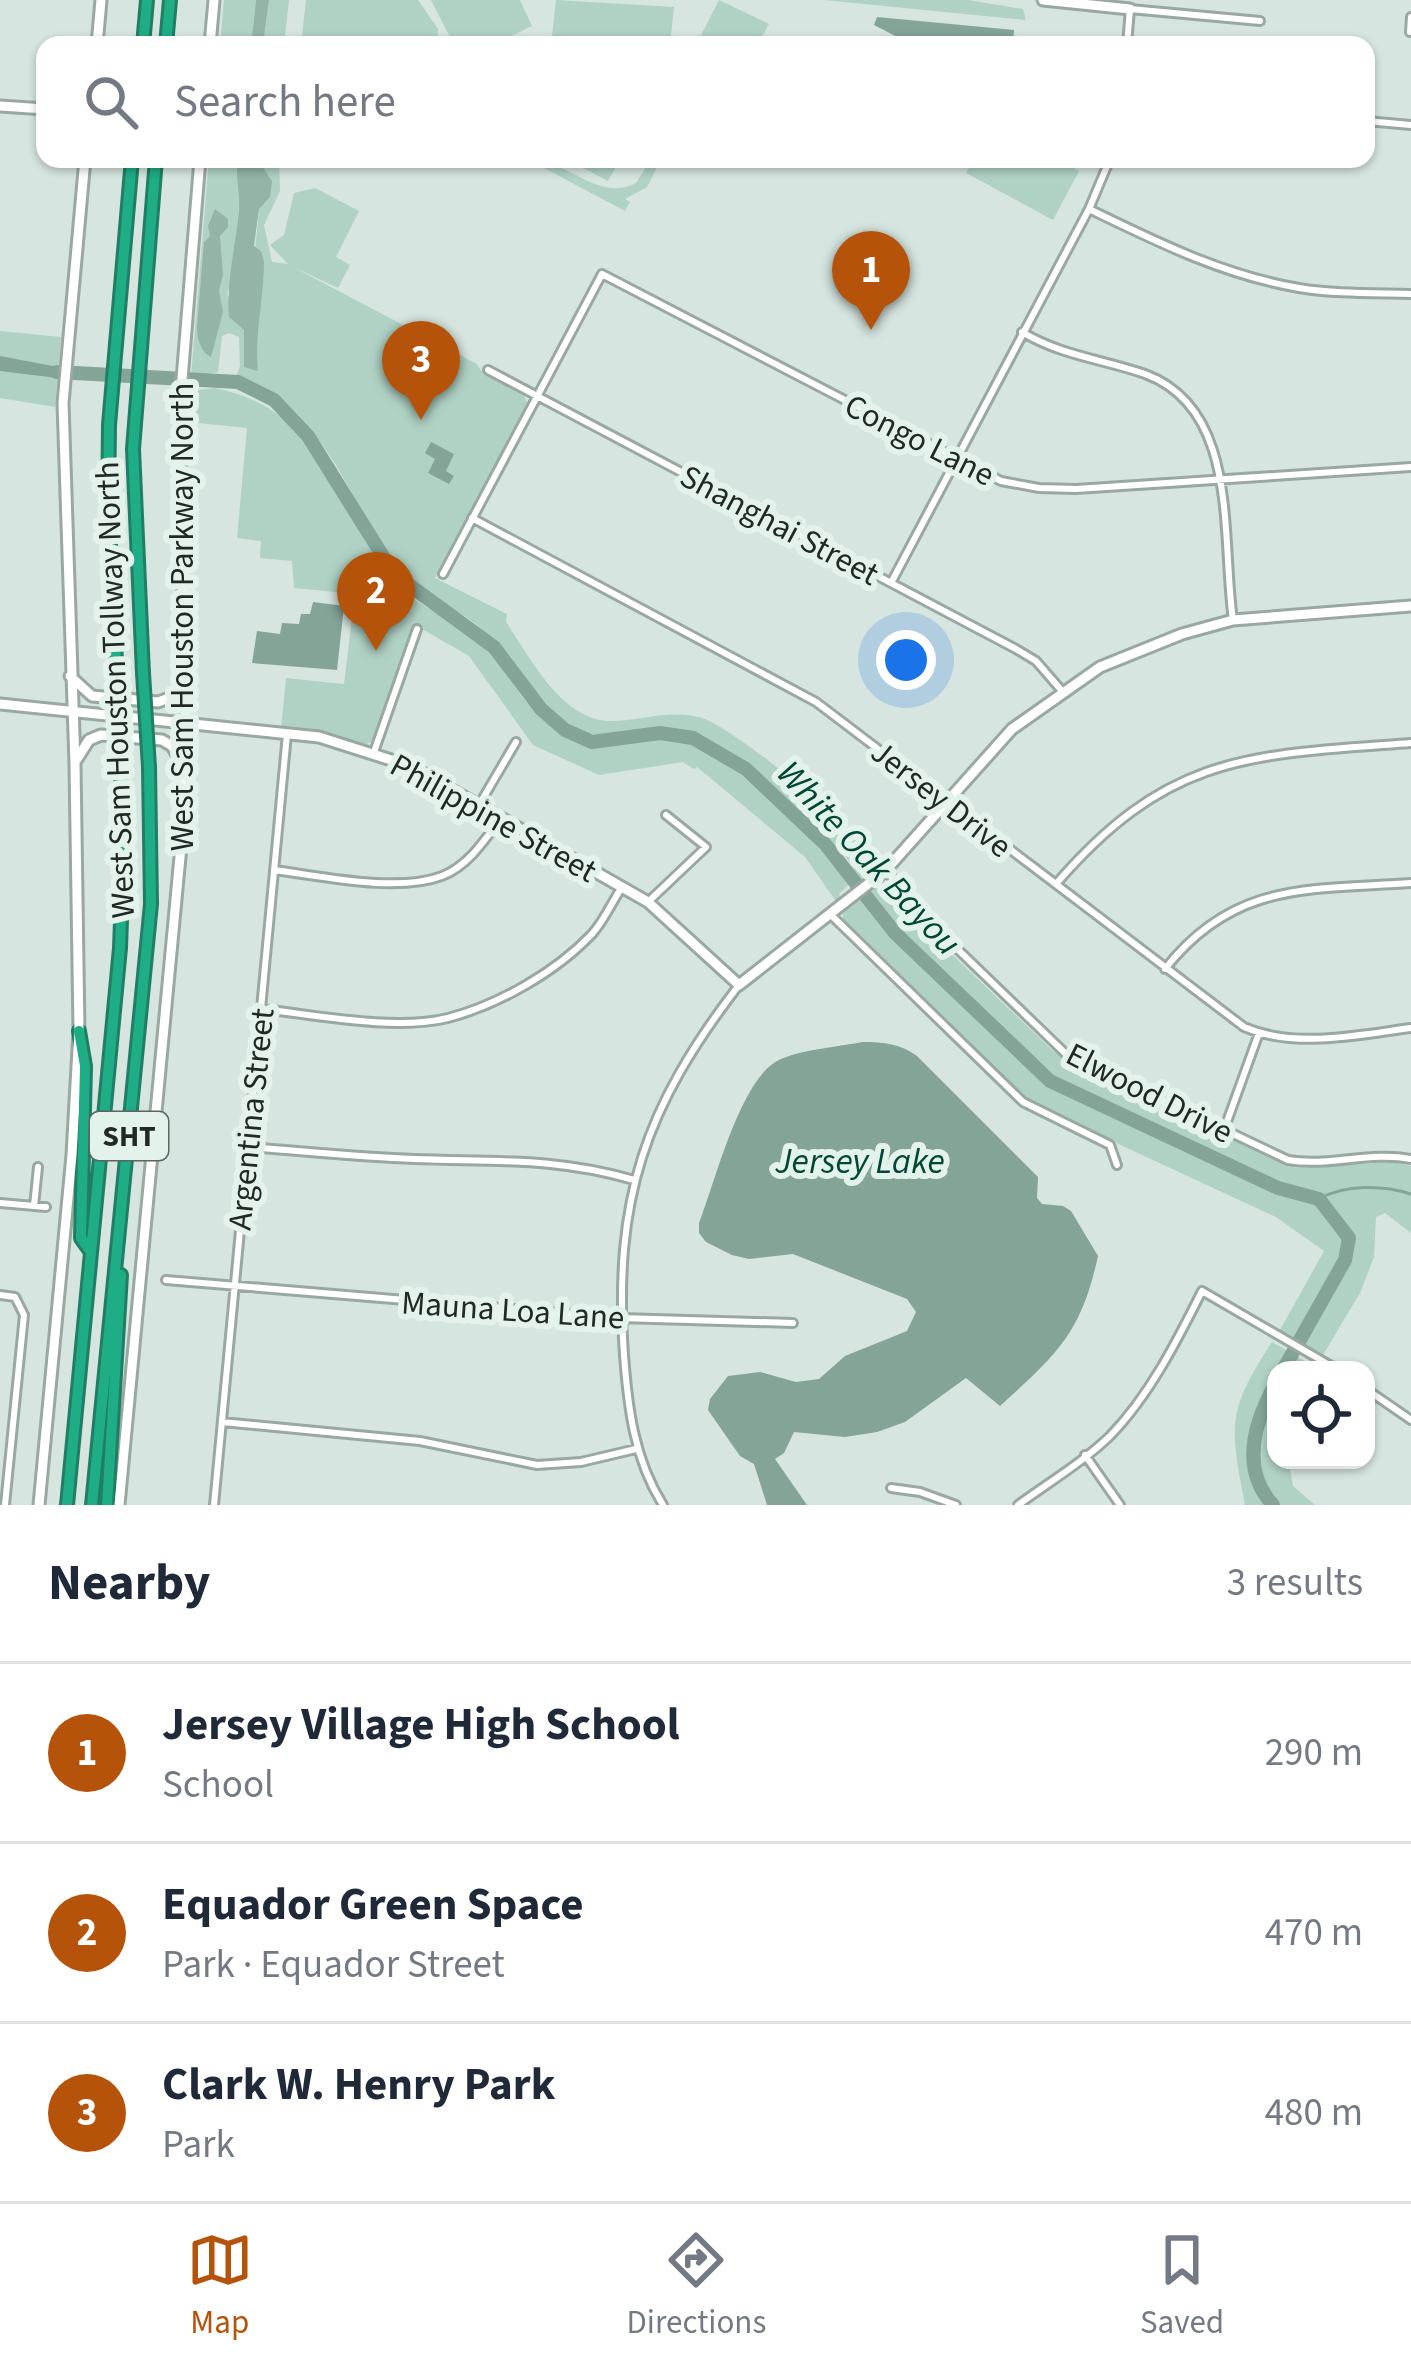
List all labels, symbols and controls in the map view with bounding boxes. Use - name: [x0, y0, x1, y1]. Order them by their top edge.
- search box: [36, 36, 1375, 168]
- icon: search: [78, 69, 144, 135]
- text: Search here: [174, 70, 396, 134]
- pin: 1: [832, 231, 910, 330]
- pin: 3: [382, 321, 460, 420]
- street label: West Sam Houston Parkway North: [159, 383, 206, 851]
- street label: Congo Lane: [836, 383, 1002, 498]
- street label: Shanghai Street: [672, 453, 887, 597]
- street label: West Sam Houston Tollway North: [84, 461, 147, 919]
- pin: 2: [337, 552, 415, 651]
- your location: [876, 630, 936, 690]
- street label: Jersey Drive: [861, 729, 1022, 869]
- street label: Philippine Street: [381, 742, 605, 895]
- water label: White Oak Bayou: [765, 749, 973, 967]
- street label: Argentina Street: [216, 1006, 287, 1232]
- street label: Elwood Drive: [1058, 1031, 1241, 1156]
- road number: SHT: [90, 1112, 168, 1160]
- water label: Jersey Lake: [774, 1136, 945, 1187]
- street label: Mauna Loa Lane: [400, 1279, 626, 1342]
- map controls: [1267, 1361, 1375, 1469]
- button: locate: [1267, 1361, 1375, 1469]
- text: Nearby: [48, 1547, 210, 1619]
- text: 3 results: [1227, 1555, 1363, 1611]
- text: Jersey Village High School: [162, 1693, 680, 1757]
- text: 1: [77, 1725, 97, 1781]
- text: 290 m: [1265, 1725, 1363, 1781]
- text: School: [162, 1757, 274, 1813]
- text: Equador Green Space: [162, 1873, 584, 1937]
- text: 2: [77, 1905, 97, 1961]
- text: 470 m: [1265, 1905, 1363, 1961]
- text: Park · Equador Street: [162, 1937, 505, 1993]
- text: Clark W. Henry Park: [162, 2053, 555, 2117]
- text: 3: [77, 2085, 97, 2141]
- text: 480 m: [1265, 2085, 1363, 2141]
- text: Park: [162, 2117, 235, 2173]
- tab: Map: [187, 2227, 253, 2346]
- tab: Directions: [627, 2227, 766, 2346]
- tab: Saved: [1140, 2227, 1224, 2346]

